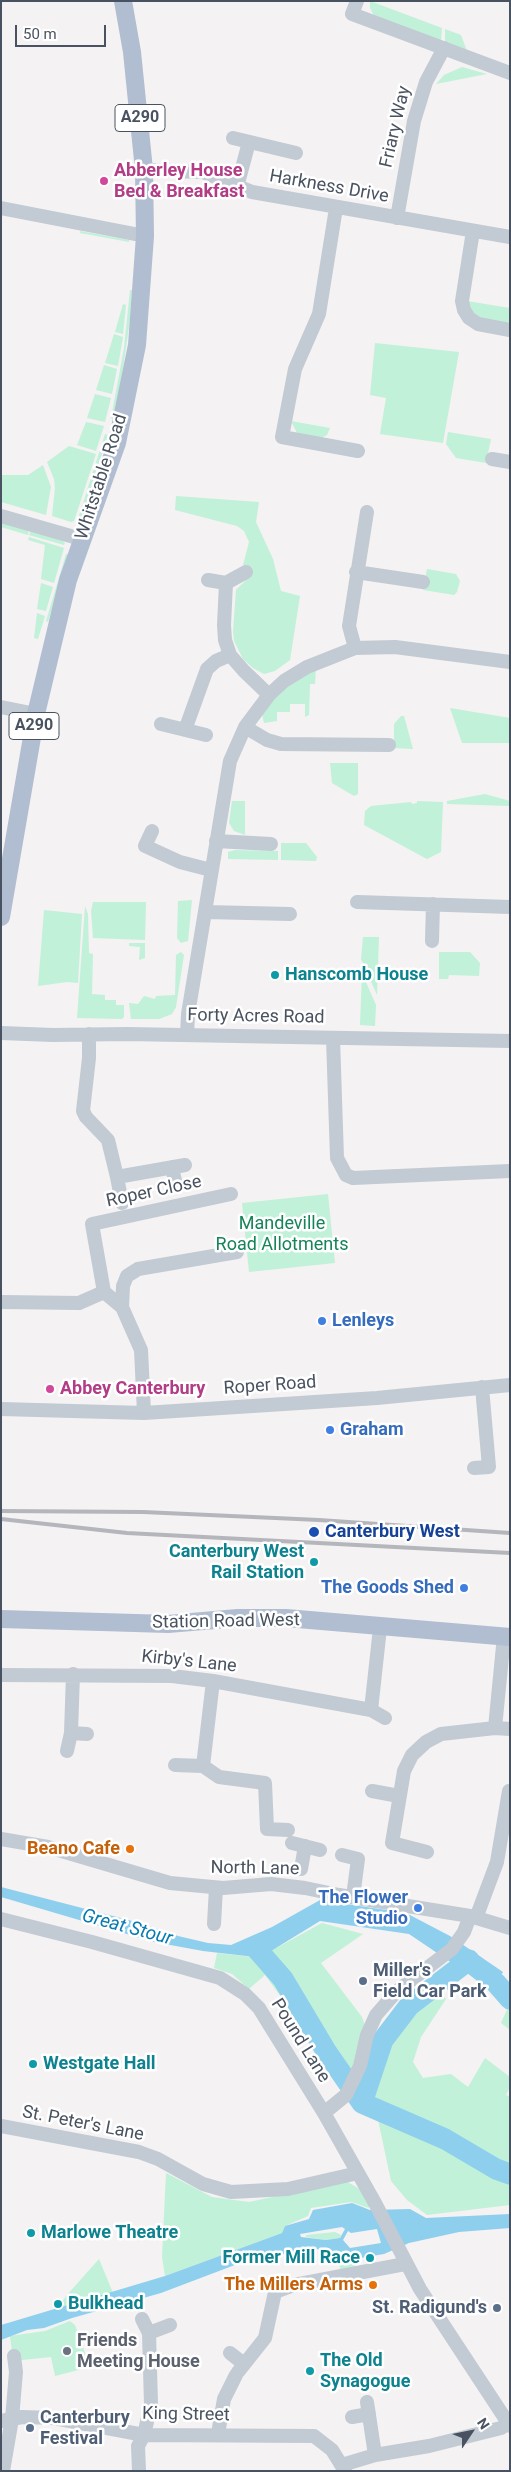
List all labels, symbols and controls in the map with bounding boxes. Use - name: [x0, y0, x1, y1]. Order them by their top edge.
- scale bar: [18, 15, 109, 47]
- text: 50 m: [23, 25, 57, 43]
- street label: Friary Way: [376, 84, 416, 170]
- road number: A290: [115, 105, 165, 132]
- place label: Abberley House Bed & Breakfast: [114, 160, 244, 202]
- street label: Harkness Drive: [268, 166, 390, 208]
- marker: Abberley House Bed & Breakfast: [98, 175, 110, 187]
- street label: Whitstable Road: [72, 411, 132, 543]
- road number: A290: [9, 712, 59, 739]
- place label: Hanscomb House: [285, 964, 428, 986]
- marker: Hanscomb House: [269, 969, 281, 981]
- street label: Forty Acres Road: [187, 1005, 325, 1029]
- street label: Roper Close: [104, 1171, 204, 1213]
- park label: Mandeville Road Allotments: [216, 1213, 348, 1256]
- place label: Lenleys: [332, 1310, 394, 1332]
- marker: Lenleys: [316, 1315, 328, 1327]
- street label: Roper Road: [223, 1372, 317, 1400]
- place label: Abbey Canterbury: [60, 1378, 205, 1400]
- marker: Abbey Canterbury: [44, 1383, 56, 1395]
- place label: Graham: [340, 1419, 404, 1441]
- marker: Graham: [324, 1424, 336, 1436]
- place label: Canterbury West: [325, 1521, 460, 1543]
- marker: Canterbury West: [307, 1525, 321, 1539]
- place label: Canterbury West Rail Station: [169, 1541, 304, 1584]
- marker: Canterbury West Rail Station: [308, 1556, 320, 1568]
- place label: The Goods Shed: [321, 1577, 454, 1599]
- marker: The Goods Shed: [458, 1582, 470, 1594]
- street label: Station Road West: [152, 1610, 300, 1634]
- street label: Kirby's Lane: [140, 1646, 238, 1678]
- place label: Beano Cafe: [27, 1838, 120, 1860]
- marker: Beano Cafe: [124, 1843, 136, 1855]
- street label: North Lane: [210, 1857, 300, 1881]
- place label: The Flower Studio: [318, 1887, 408, 1930]
- marker: The Flower Studio: [412, 1902, 424, 1914]
- water label: Great Stour: [79, 1905, 175, 1951]
- place label: Miller's Field Car Park: [373, 1960, 487, 2002]
- marker: Miller's Field Car Park: [357, 1975, 369, 1987]
- street label: Pound Lane: [266, 1995, 334, 2087]
- place label: Westgate Hall: [43, 2053, 156, 2075]
- marker: Westgate Hall: [27, 2058, 39, 2070]
- street label: St. Peter's Lane: [20, 2102, 146, 2146]
- place label: Marlowe Theatre: [41, 2222, 178, 2244]
- marker: Marlowe Theatre: [25, 2227, 37, 2239]
- place label: Former Mill Race: [222, 2247, 360, 2269]
- marker: Former Mill Race: [364, 2252, 376, 2264]
- place label: The Millers Arms: [224, 2274, 363, 2296]
- marker: The Millers Arms: [367, 2279, 379, 2291]
- place label: Bulkhead: [68, 2293, 144, 2315]
- place label: St. Radigund's: [372, 2297, 487, 2319]
- marker: Bulkhead: [52, 2298, 64, 2310]
- marker: St. Radigund's: [491, 2302, 503, 2314]
- place label: Friends Meeting House: [77, 2330, 200, 2372]
- marker: Friends Meeting House: [61, 2345, 73, 2357]
- place label: The Old Synagogue: [320, 2350, 410, 2392]
- marker: The Old Synagogue: [304, 2365, 316, 2377]
- street label: King Street: [142, 2403, 230, 2427]
- place label: Canterbury Festival: [40, 2407, 130, 2450]
- north arrow: [446, 2407, 496, 2457]
- text: N: [474, 2415, 493, 2432]
- marker: Canterbury Festival: [24, 2422, 36, 2434]

